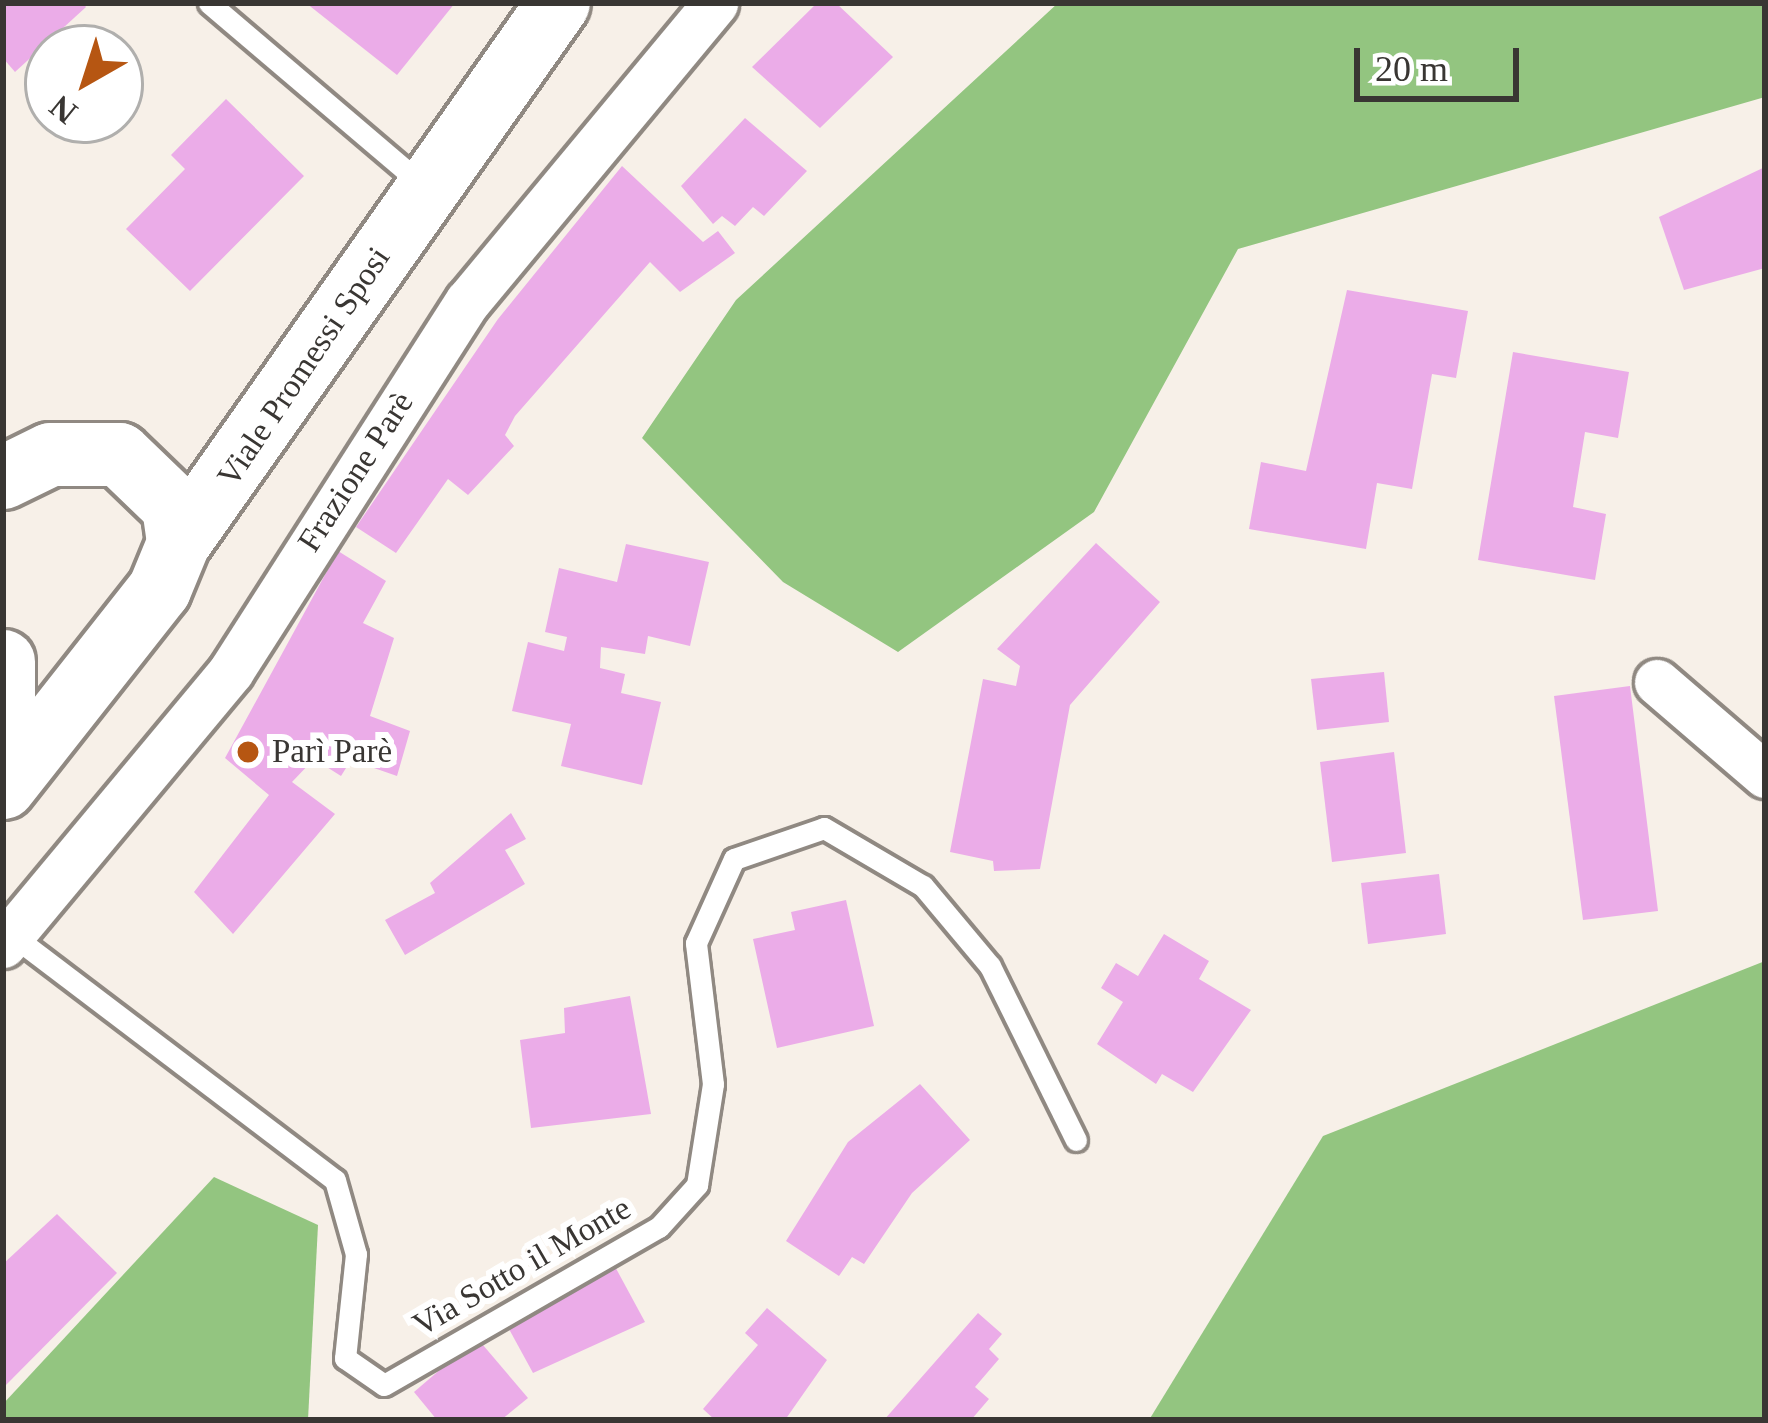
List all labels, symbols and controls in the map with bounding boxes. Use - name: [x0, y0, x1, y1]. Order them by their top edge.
- north arrow: [24, 24, 144, 144]
- scale bar: [1360, 24, 1525, 98]
- text: 20 m: [1375, 49, 1448, 89]
- text: N: [43, 88, 84, 131]
- street label: Viale Promessi Sposi: [209, 240, 399, 494]
- street label: Frazione Parè: [290, 385, 422, 559]
- place label: Parì Parè: [272, 732, 392, 772]
- marker: Parì Parè: [235, 739, 261, 765]
- street label: Via Sotto il Monte: [406, 1189, 638, 1345]

